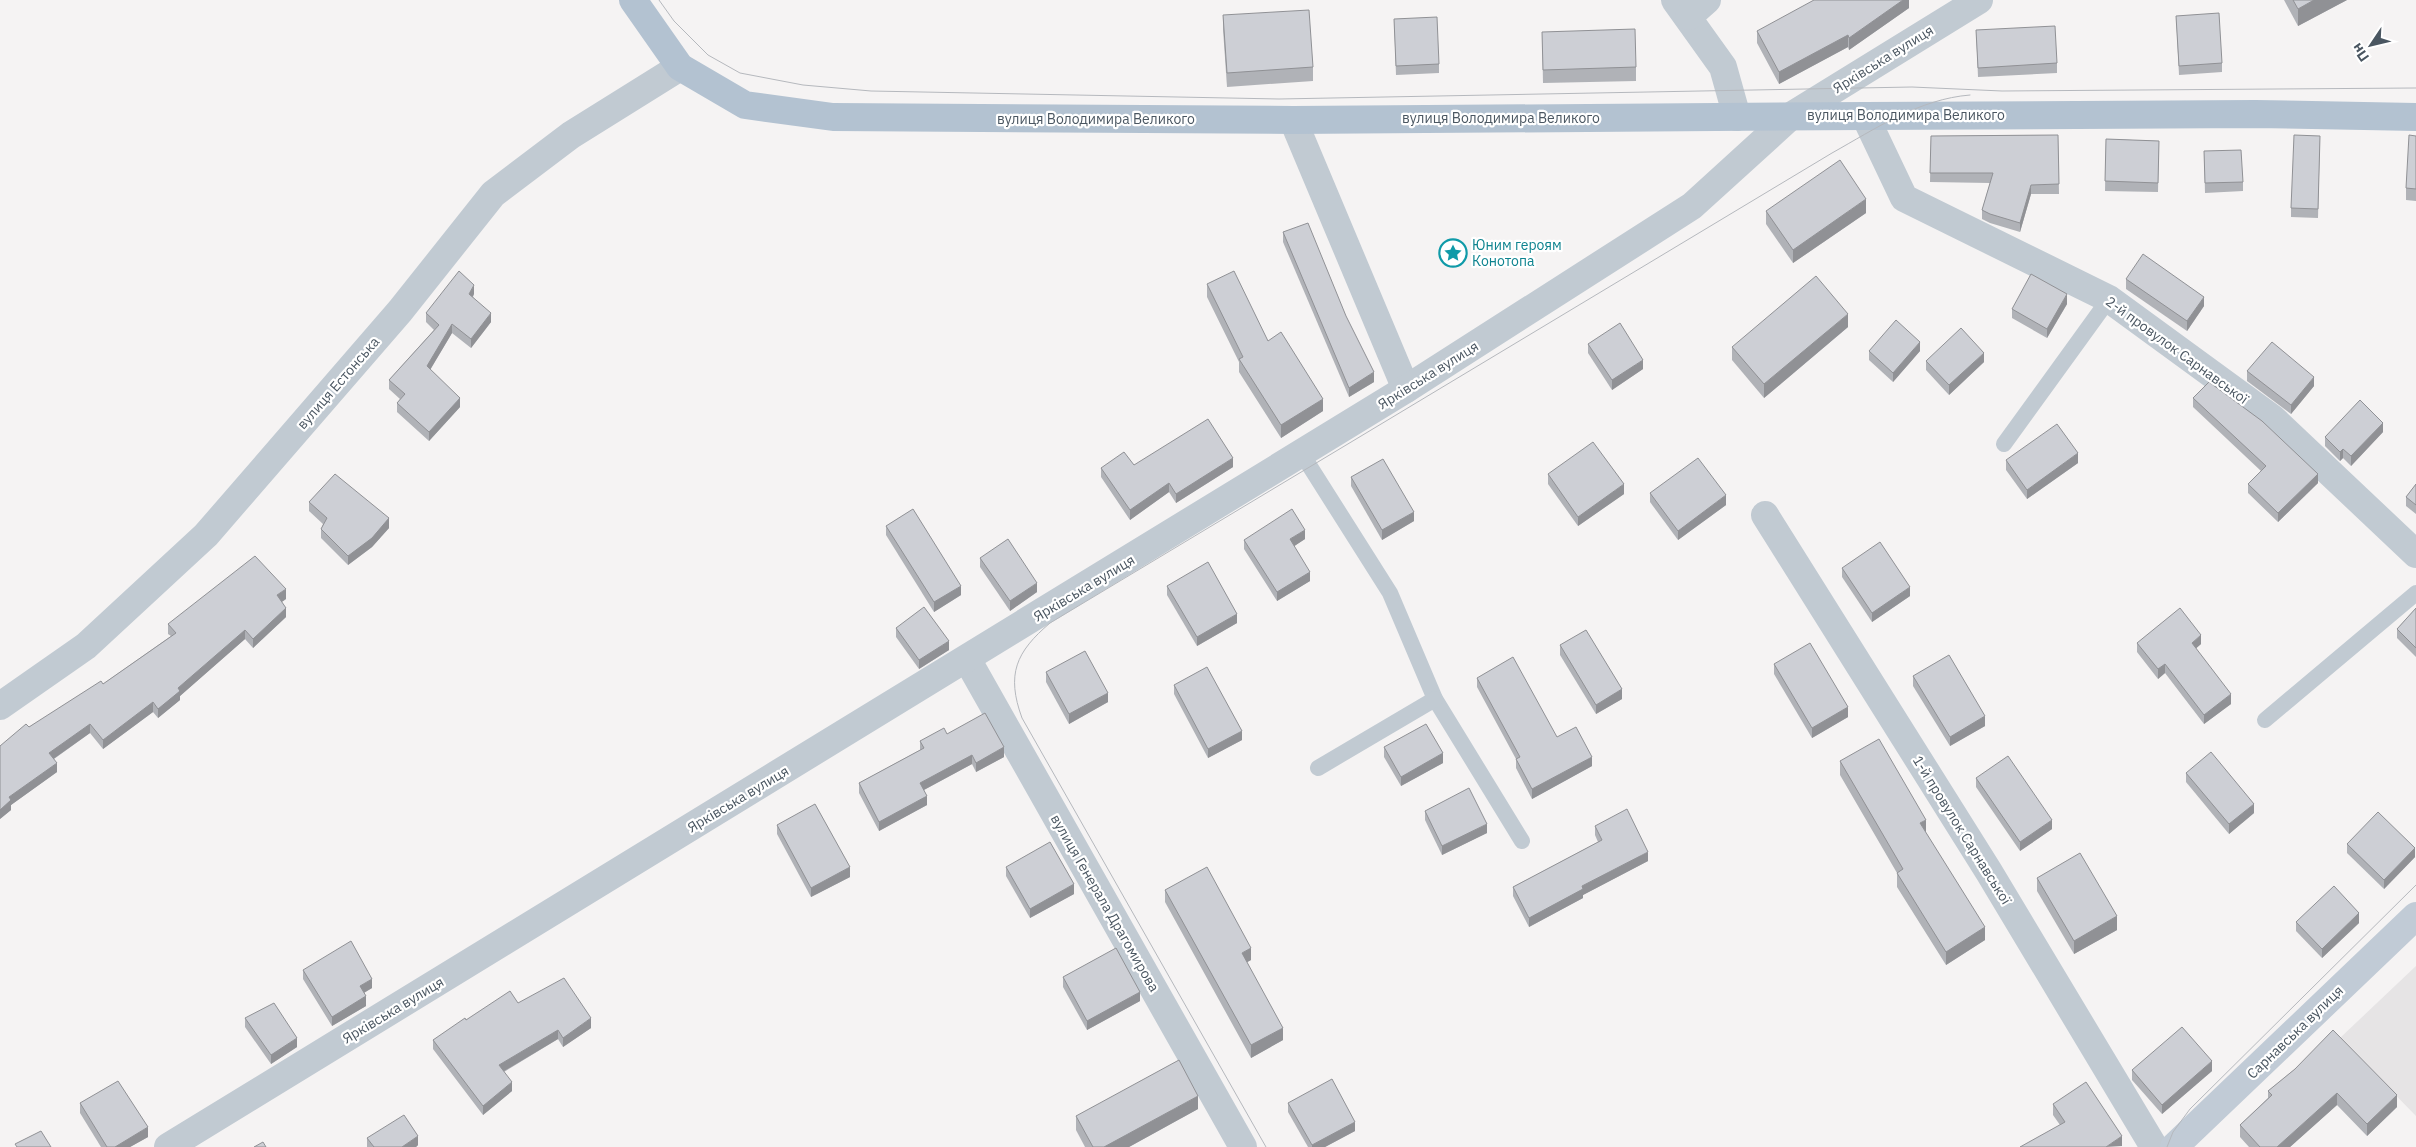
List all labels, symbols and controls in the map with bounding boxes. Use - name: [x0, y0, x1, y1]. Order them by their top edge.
- north arrow: [2346, 20, 2396, 70]
- street label: Ярківська вулиця: [1829, 21, 1937, 97]
- text: Пн: [2348, 40, 2373, 65]
- street label: вулиця Володимира Великого: [1807, 106, 2005, 124]
- street label: вулиця Володимира Великого: [1402, 109, 1600, 127]
- street label: вулиця Володимира Великого: [997, 110, 1195, 128]
- place label: Юним героям Конотопа: [1472, 236, 1562, 270]
- place icon: Юним героям Конотопа: [1438, 238, 1468, 268]
- street label: 2-й провулок Сарнавської: [2102, 292, 2252, 408]
- street label: вулиця Естонська: [293, 333, 383, 433]
- street label: Ярківська вулиця: [1374, 337, 1482, 413]
- street label: Ярківська вулиця: [1030, 551, 1138, 625]
- street label: 1-й провулок Сарнавської: [1909, 752, 2015, 908]
- street label: Ярківська вулиця: [684, 762, 792, 836]
- street label: вулиця Генерала Драгомирова: [1047, 811, 1164, 995]
- street label: Ярківська вулиця: [339, 973, 447, 1047]
- street label: Сарнавська вулиця: [2243, 981, 2347, 1083]

